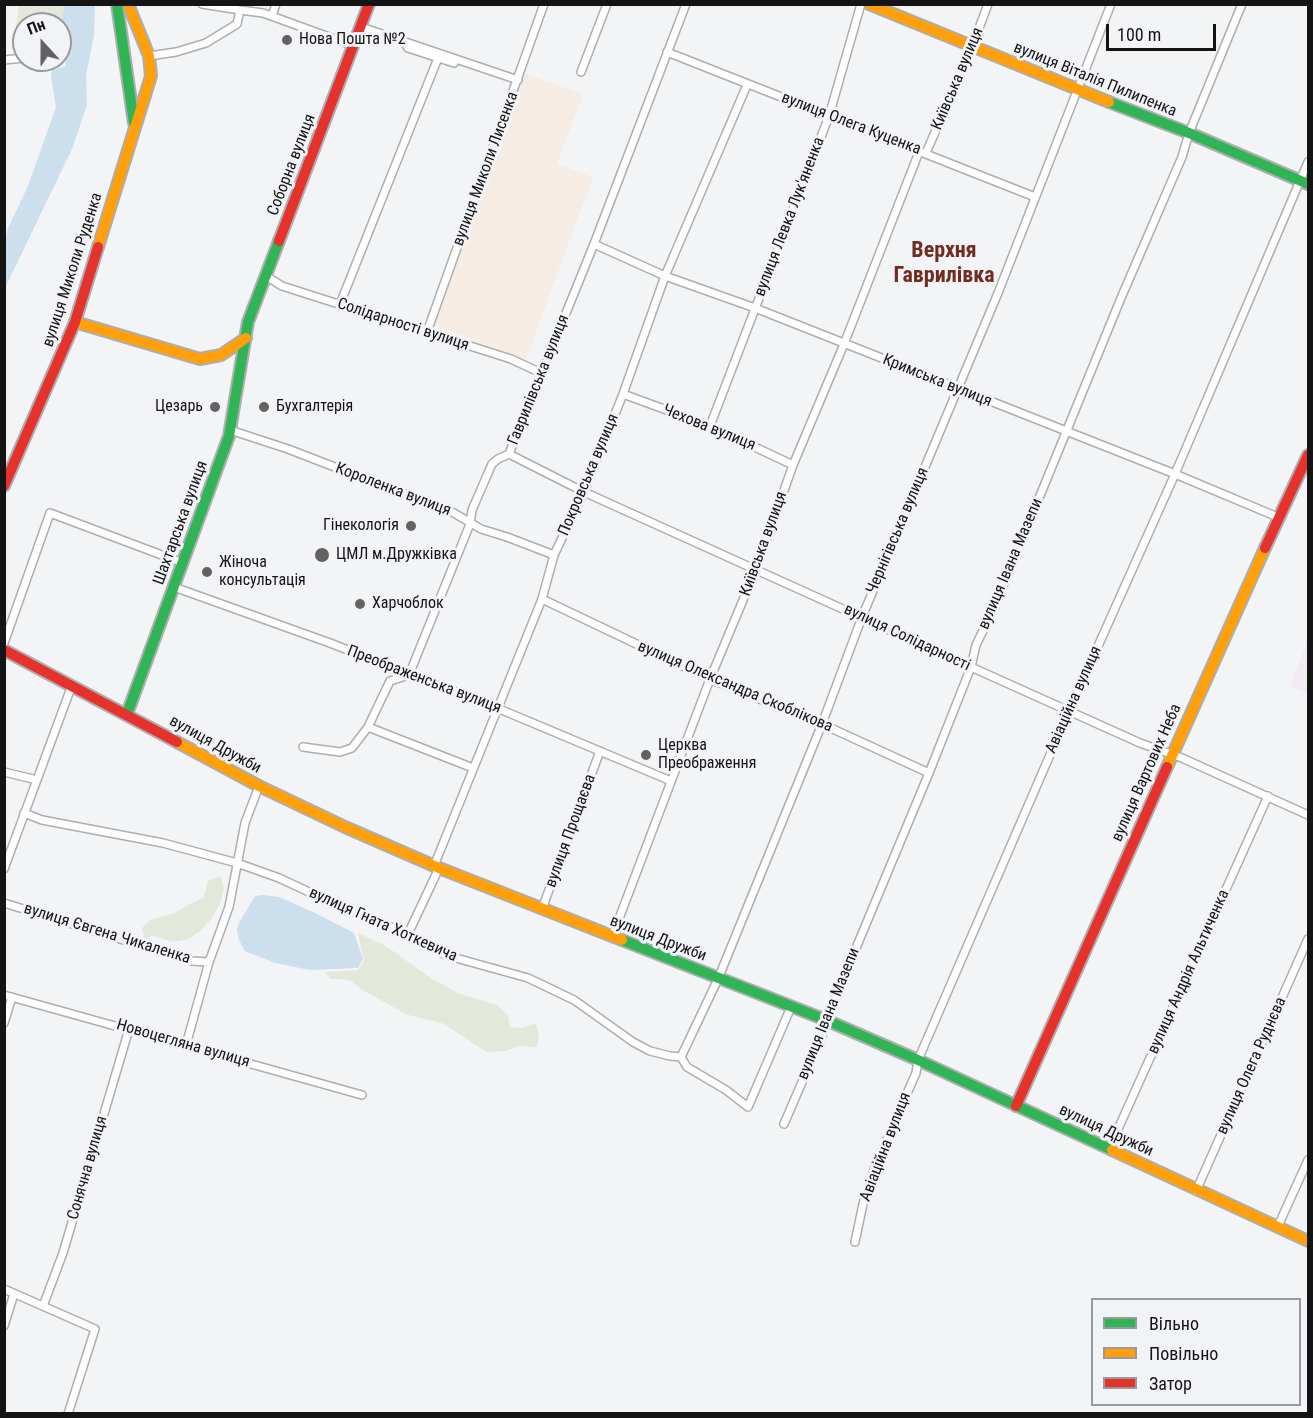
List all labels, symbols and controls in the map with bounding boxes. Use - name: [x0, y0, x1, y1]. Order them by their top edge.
- north arrow: [12, 12, 72, 72]
- scale bar: [1109, 12, 1218, 50]
- text: Пн: [24, 15, 48, 39]
- text: 100 m: [1117, 24, 1161, 45]
- street label: Київська вулиця: [928, 25, 988, 133]
- place label: Нова Пошта №2: [299, 30, 406, 50]
- marker: Нова Пошта №2: [280, 33, 294, 47]
- street label: вулиця Віталія Пилипенка: [1011, 39, 1179, 121]
- street label: вулиця Миколи Лисенка: [449, 89, 523, 249]
- street label: вулиця Олега Куценка: [779, 89, 923, 159]
- street label: Соборна вулиця: [264, 112, 320, 218]
- street label: вулиця Левка Лук'яненка: [751, 135, 829, 299]
- street label: вулиця Миколи Руденка: [39, 191, 107, 349]
- district label: Верхня Гаврилівка: [893, 238, 995, 290]
- street label: Солідарності вулиця: [335, 295, 471, 355]
- street label: Гаврилівська вулиця: [504, 312, 574, 448]
- street label: Кримська вулиця: [880, 350, 994, 412]
- place label: Цезарь: [155, 397, 203, 417]
- place label: Бухгалтерія: [276, 397, 353, 417]
- marker: Цезарь: [208, 400, 222, 414]
- marker: Бухгалтерія: [257, 400, 271, 414]
- street label: Чехова вулиця: [660, 401, 758, 455]
- street label: Покровська вулиця: [555, 411, 623, 539]
- street label: Шахтарська вулиця: [150, 458, 212, 588]
- street label: Короленка вулиця: [332, 459, 454, 521]
- street label: Чернігівська вулиця: [863, 465, 933, 597]
- street label: Київська вулиця: [736, 489, 792, 599]
- street label: вулиця Івана Мазепи: [975, 496, 1047, 632]
- place label: Гінекологія: [323, 516, 399, 536]
- marker: Гінекологія: [404, 519, 418, 533]
- place label: ЦМЛ м.Дружківка: [336, 545, 457, 565]
- marker: ЦМЛ м.Дружківка: [313, 546, 331, 564]
- place label: Жіноча консультація: [219, 553, 306, 591]
- marker: Жіноча консультація: [200, 565, 214, 579]
- place label: Харчоблок: [372, 594, 444, 614]
- marker: Харчоблок: [353, 597, 367, 611]
- street label: вулиця Солідарності: [841, 600, 973, 676]
- street label: вулиця Олександра Скоблікова: [635, 637, 835, 737]
- street label: Преображенська вулиця: [344, 642, 504, 718]
- street label: Авіаційна вулиця: [1042, 644, 1106, 756]
- street label: вулиця Вартових Неба: [1108, 701, 1186, 845]
- street label: вулиця Дружби: [166, 712, 264, 778]
- place label: Церква Преображення: [658, 736, 756, 774]
- marker: Церква Преображення: [639, 748, 653, 762]
- street label: вулиця Прощаєва: [542, 772, 600, 890]
- street label: вулиця Гната Хоткевича: [306, 884, 460, 966]
- street label: вулиця Андрія Альтиченка: [1144, 887, 1234, 1057]
- street label: вулиця Євгена Чикаленка: [21, 900, 193, 968]
- street label: вулиця Дружби: [607, 912, 709, 966]
- street label: вулиця Івана Мазепи: [794, 945, 864, 1083]
- street label: вулиця Олега Руднєва: [1213, 994, 1291, 1138]
- street label: Новоцегляна вулиця: [114, 1016, 252, 1072]
- street label: Авіаційна вулиця: [856, 1090, 916, 1204]
- street label: вулиця Дружби: [1056, 1101, 1156, 1161]
- street label: Сонячна вулиця: [64, 1114, 112, 1222]
- legend: [1091, 1298, 1301, 1406]
- text: Вільно: [1149, 1313, 1199, 1334]
- text: Повільно: [1149, 1343, 1218, 1364]
- text: Затор: [1149, 1373, 1192, 1394]

